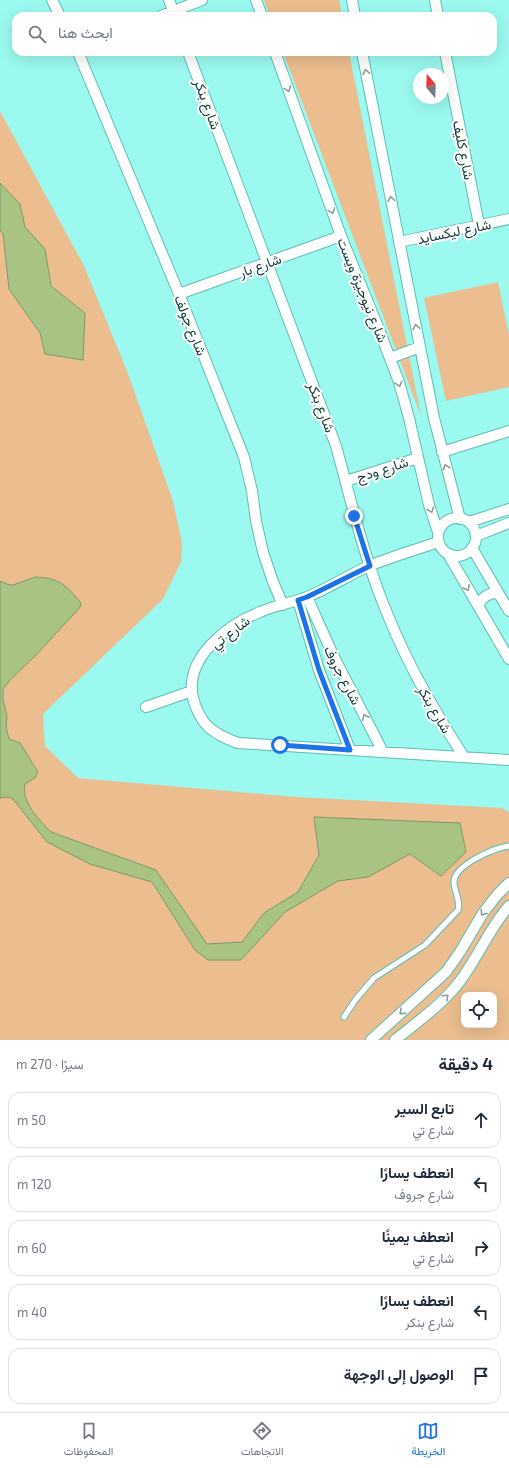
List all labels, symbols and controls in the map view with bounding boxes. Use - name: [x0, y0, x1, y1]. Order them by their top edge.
- search box: [12, 12, 497, 56]
- icon: search: [26, 23, 48, 45]
- text: ابحث هنا: [58, 23, 113, 41]
- north arrow: [413, 68, 449, 104]
- one-way arrow: [362, 69, 371, 75]
- street label: شارع بنكر: [188, 75, 225, 133]
- one-way arrow: [283, 85, 292, 92]
- street label: شارع كليف: [447, 119, 478, 182]
- one-way arrow: [387, 196, 396, 202]
- one-way arrow: [327, 207, 336, 214]
- street label: شارع ليكسايد: [416, 215, 493, 250]
- street label: شارع نيوجيزة ويست: [331, 235, 392, 346]
- street label: شارع بار: [236, 250, 285, 284]
- street label: شارع جولف: [168, 292, 211, 359]
- one-way arrow: [412, 324, 421, 330]
- street label: شارع بنكر: [301, 378, 339, 436]
- one-way arrow: [394, 381, 403, 388]
- street label: شارع ودج: [354, 453, 411, 488]
- one-way arrow: [442, 464, 451, 471]
- route end: [345, 507, 363, 525]
- one-way arrow: [426, 507, 434, 514]
- one-way arrow: [463, 584, 470, 591]
- street label: شارع تي: [207, 612, 255, 655]
- street label: شارع جروف: [318, 643, 365, 709]
- street label: شارع بنكر: [411, 681, 456, 738]
- one-way arrow: [362, 714, 370, 721]
- route start: [271, 736, 289, 754]
- one-way arrow: [481, 908, 488, 915]
- map controls: [461, 992, 497, 1028]
- button: locate: [461, 992, 497, 1028]
- one-way arrow: [441, 994, 449, 1002]
- one-way arrow: [399, 1007, 406, 1014]
- text: 4 دقيقة: [438, 1053, 493, 1073]
- text: سيرًا · 270 m: [16, 1056, 84, 1072]
- text: تابع السير: [395, 1099, 454, 1117]
- icon: ahead: [470, 1109, 492, 1131]
- text: 50 m: [17, 1112, 46, 1128]
- text: شارع تي: [413, 1122, 454, 1138]
- text: انعطف يسارًا: [380, 1163, 454, 1181]
- icon: left: [470, 1173, 492, 1195]
- text: 120 m: [17, 1176, 52, 1192]
- text: شارع جروف: [394, 1186, 454, 1202]
- text: انعطف يمينًا: [382, 1227, 454, 1245]
- icon: right: [470, 1237, 492, 1259]
- text: 60 m: [17, 1240, 47, 1256]
- text: شارع تي: [413, 1250, 454, 1266]
- text: انعطف يسارًا: [380, 1291, 454, 1309]
- icon: left: [470, 1301, 492, 1323]
- text: 40 m: [17, 1304, 47, 1320]
- text: شارع بنكر: [405, 1314, 454, 1330]
- text: الوصول إلى الوجهة: [344, 1365, 454, 1383]
- icon: arrive: [470, 1365, 492, 1387]
- tab: المحفوظات: [64, 1420, 113, 1461]
- tab: الاتجاهات: [241, 1420, 284, 1461]
- tab: الخريطة: [411, 1420, 445, 1461]

